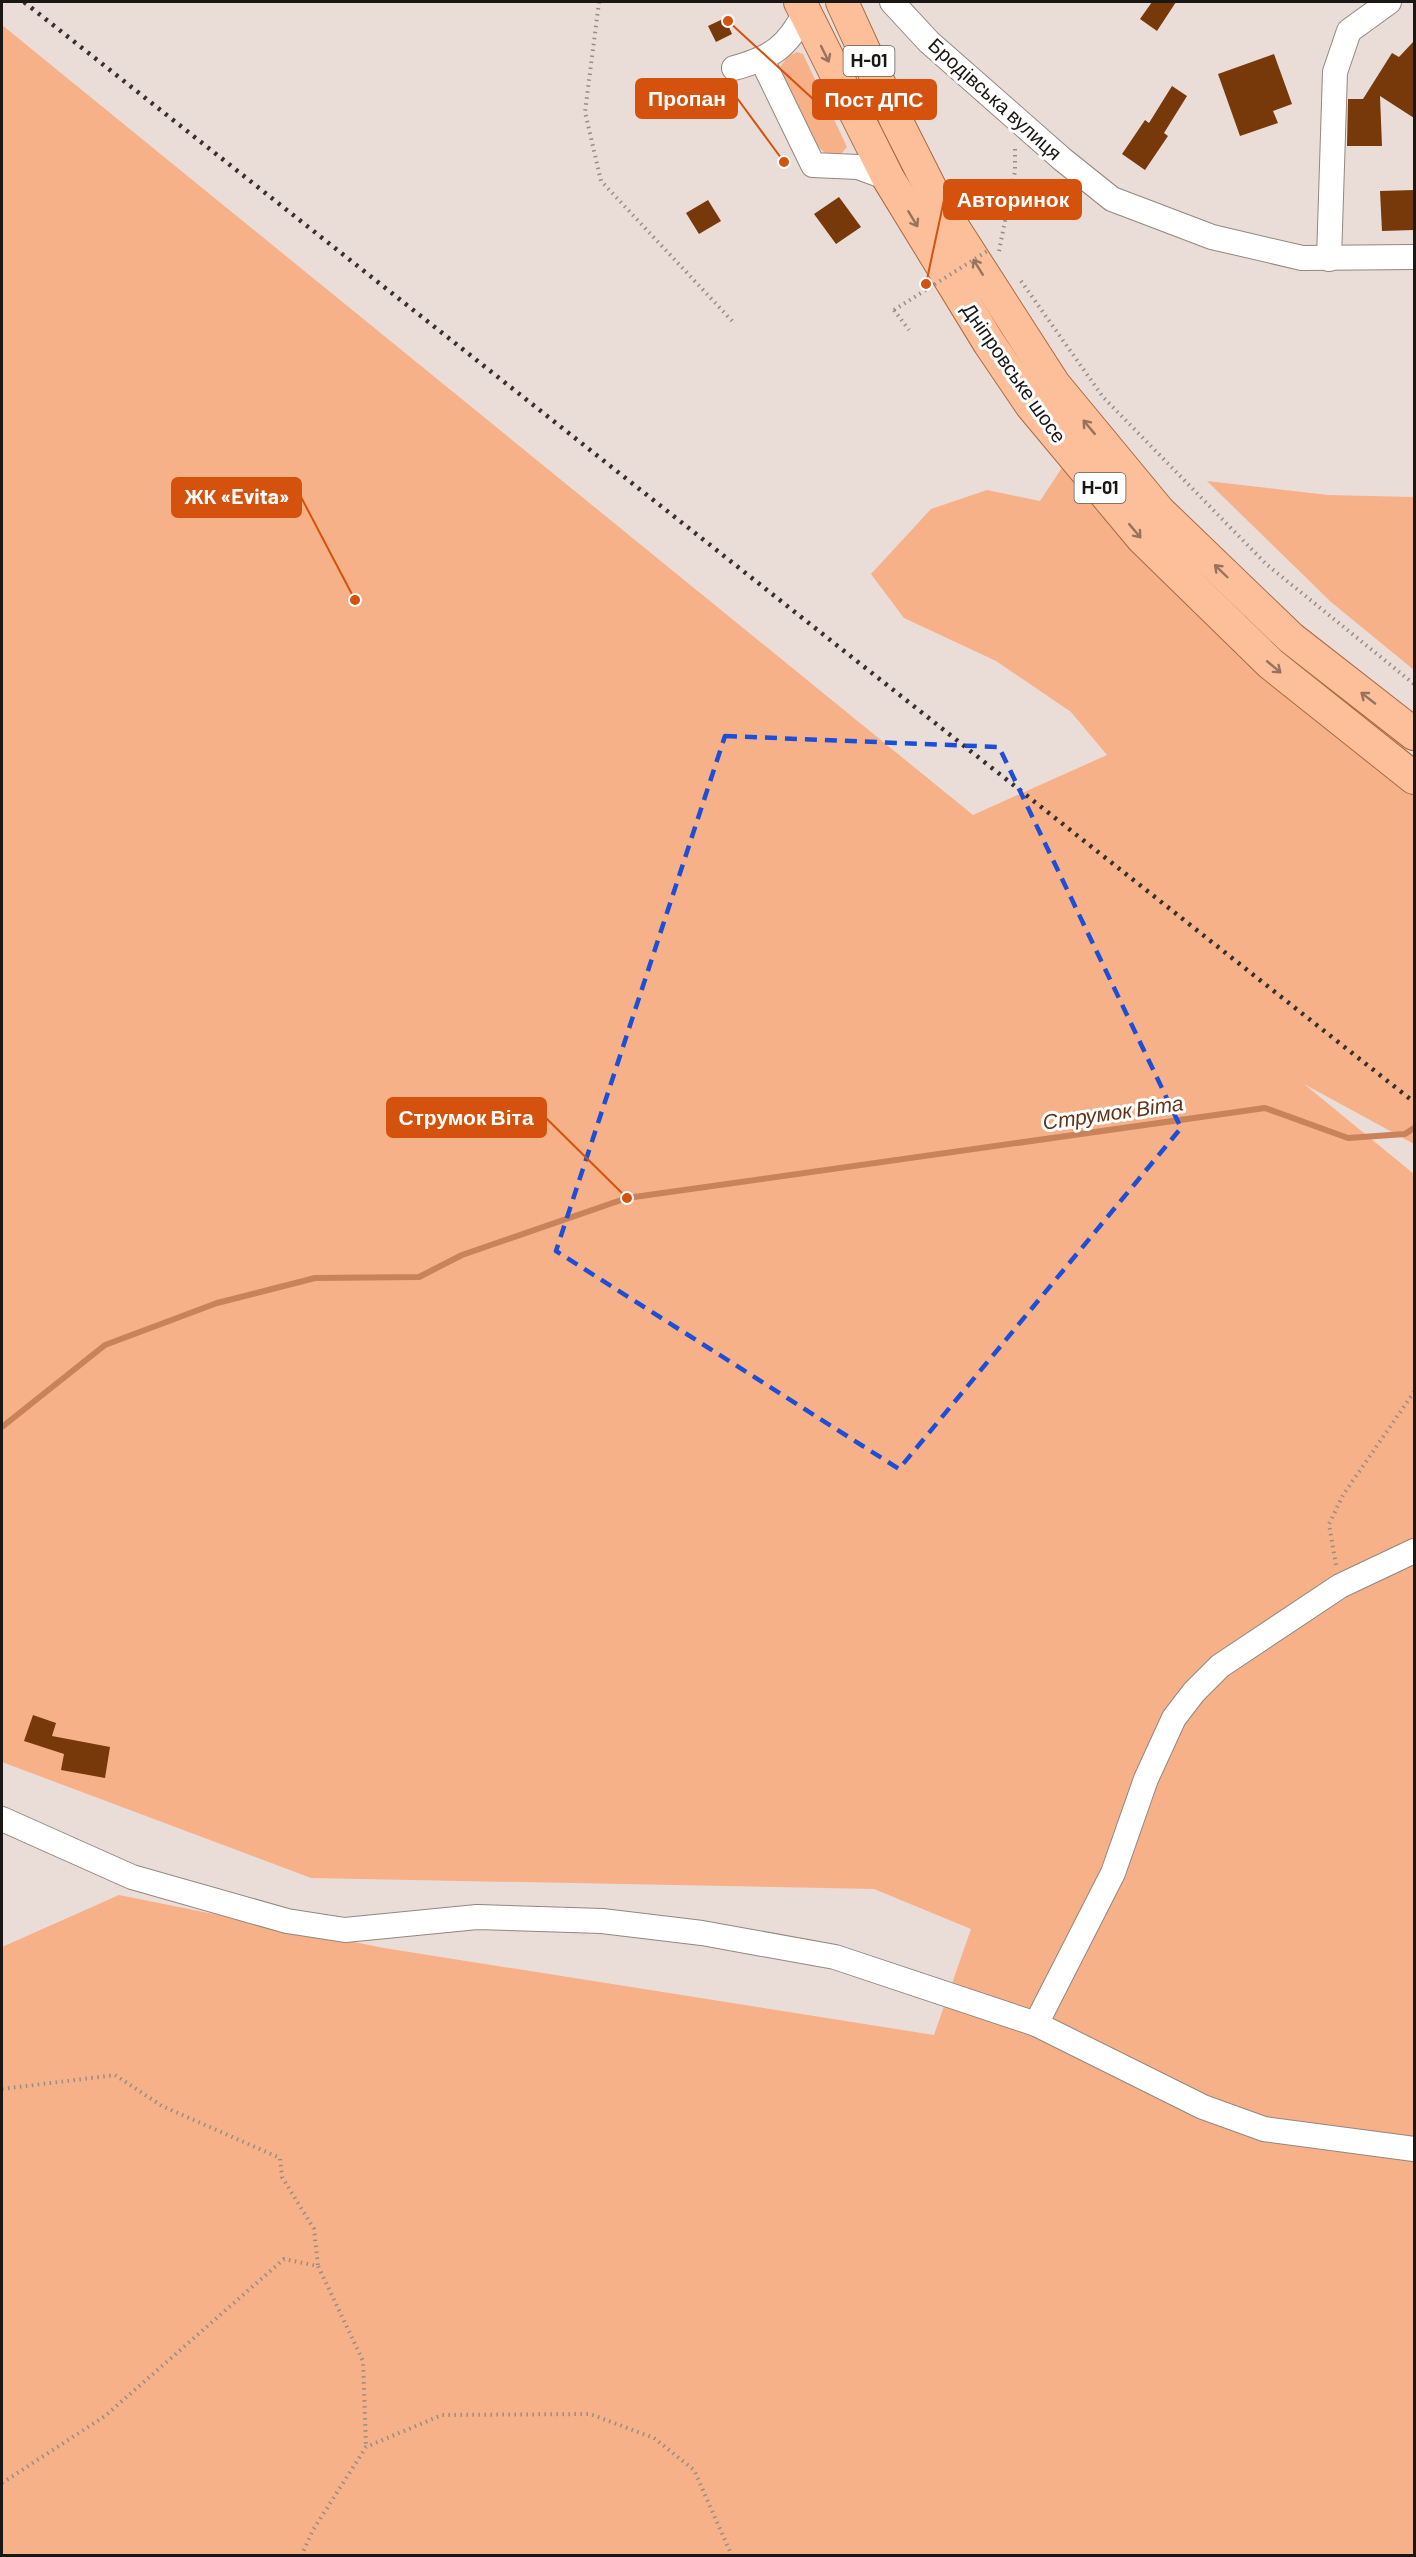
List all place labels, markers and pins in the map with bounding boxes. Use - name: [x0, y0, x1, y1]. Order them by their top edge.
- callout: Пропан: [636, 79, 737, 118]
- callout: Пост ДПС: [813, 80, 936, 119]
- callout: Авторинок: [944, 180, 1081, 219]
- callout: ЖК «Evita»: [172, 478, 301, 517]
- callout: Струмок Віта: [387, 1098, 546, 1137]

